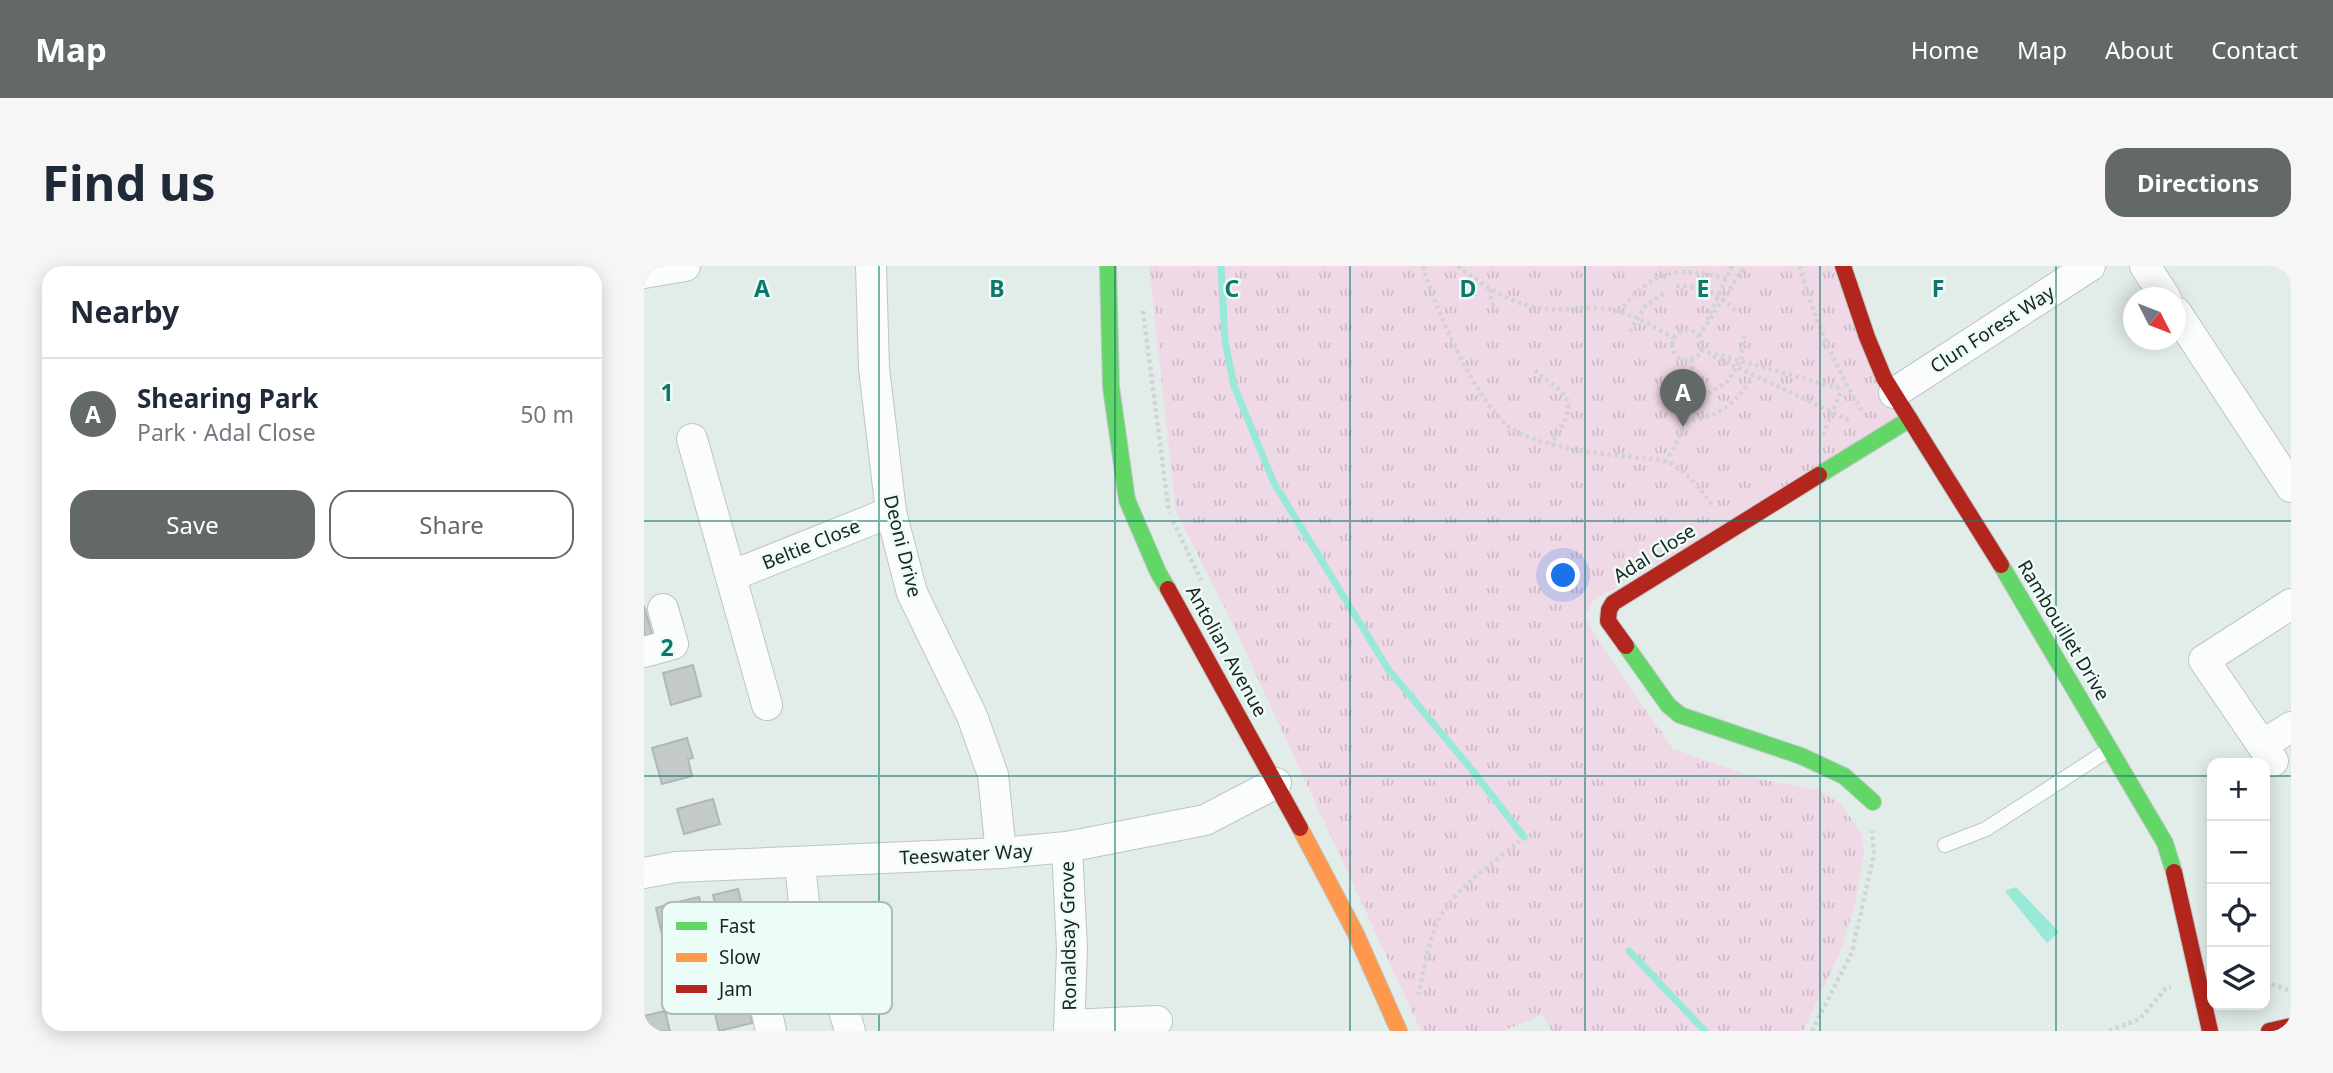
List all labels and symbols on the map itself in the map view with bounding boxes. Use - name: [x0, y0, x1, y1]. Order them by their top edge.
- text: A: [754, 272, 770, 304]
- text: B: [989, 272, 1005, 304]
- text: C: [1225, 272, 1240, 304]
- text: D: [1460, 272, 1476, 304]
- text: E: [1697, 272, 1709, 304]
- street label: Clun Forest Way: [1926, 280, 2058, 378]
- north arrow: [2123, 287, 2186, 350]
- pin: A: [1660, 369, 1706, 427]
- text: 1: [660, 376, 674, 408]
- street label: Deoni Drive: [878, 492, 928, 600]
- street label: Beltie Close: [758, 513, 864, 575]
- street label: Adal Close: [1608, 517, 1700, 589]
- street label: Rambouillet Drive: [2012, 555, 2116, 705]
- your location: [1546, 558, 1580, 592]
- street label: Antolian Avenue: [1180, 581, 1274, 721]
- text: 2: [660, 631, 674, 663]
- street label: Teeswater Way: [899, 838, 1034, 870]
- street label: Ronaldsay Grove: [1054, 861, 1082, 1011]
- legend: [662, 902, 892, 1014]
- text: Fast: [719, 913, 756, 939]
- text: Slow: [719, 944, 760, 970]
- text: Jam: [717, 976, 753, 1002]

